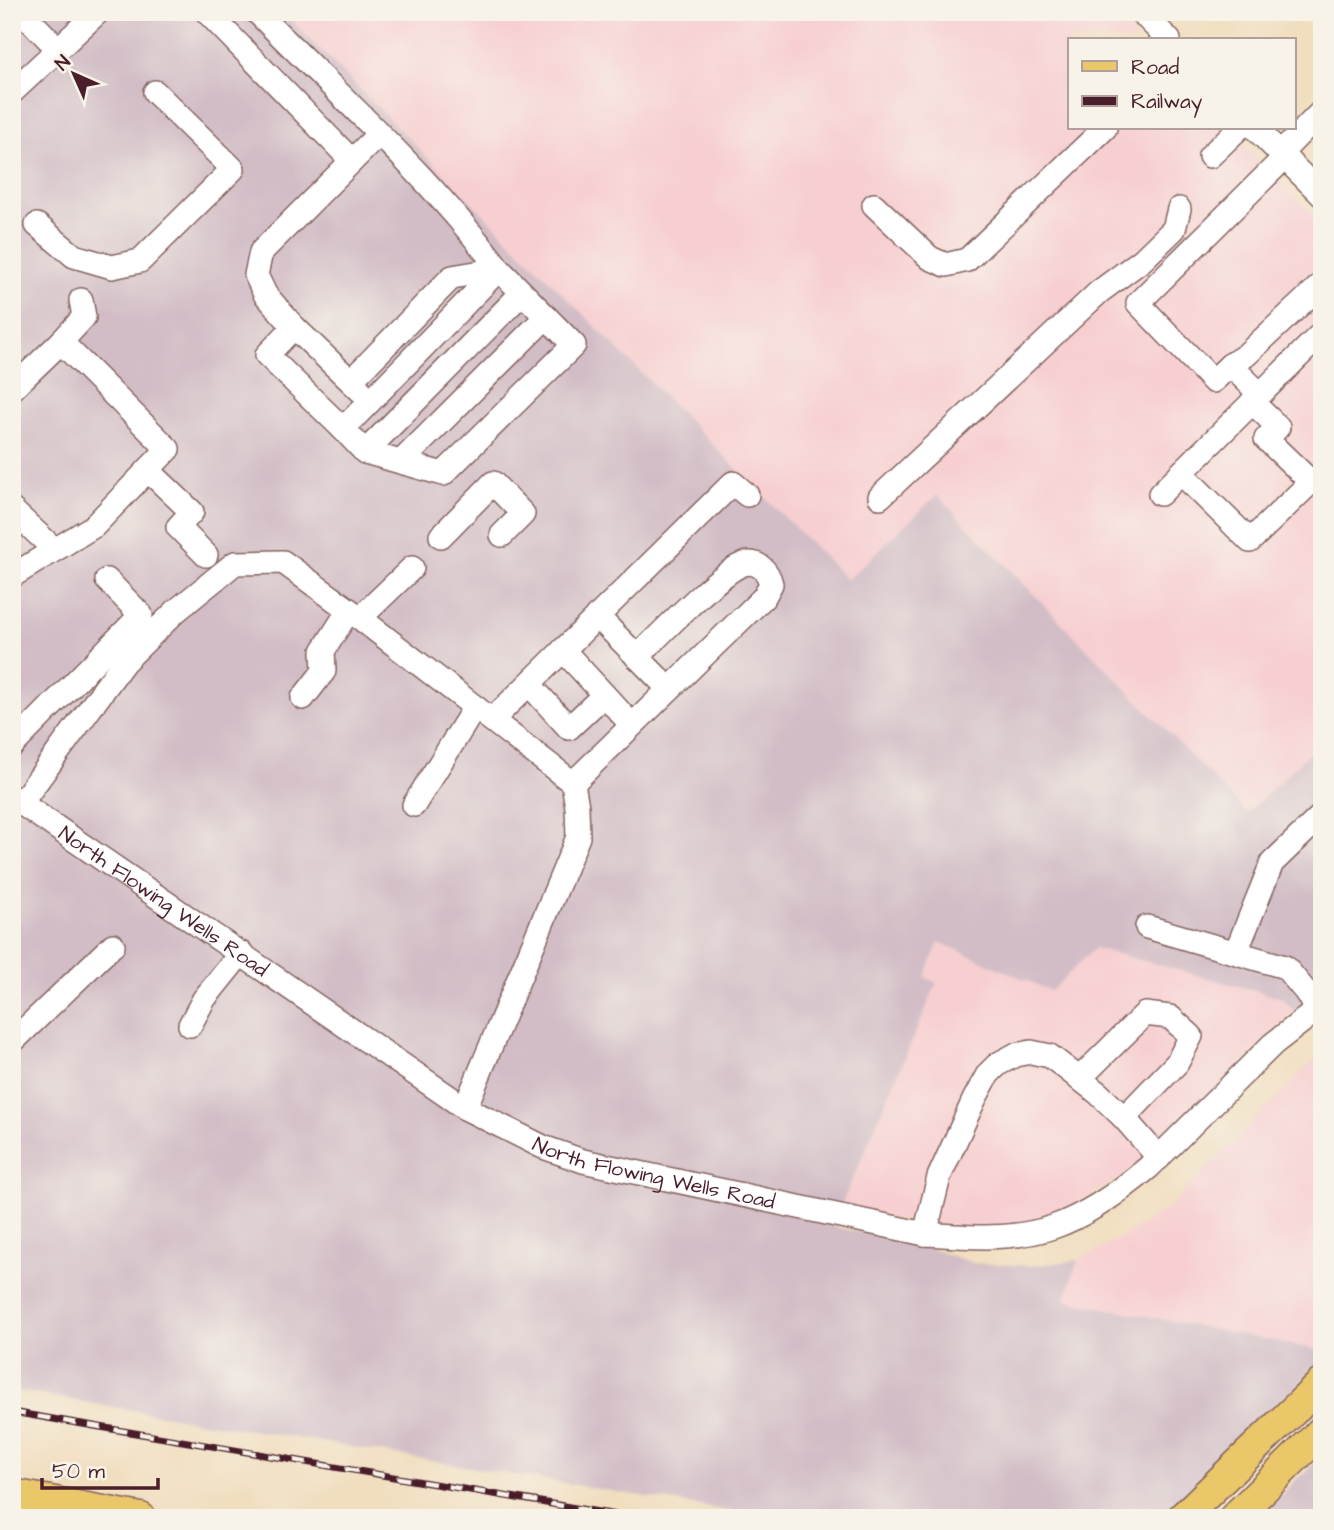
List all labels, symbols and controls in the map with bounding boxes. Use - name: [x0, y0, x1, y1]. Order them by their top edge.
- north arrow: [38, 38, 108, 108]
- legend: [1068, 38, 1296, 130]
- text: N: [49, 49, 77, 77]
- text: Road: [1131, 53, 1179, 82]
- text: Railway: [1131, 87, 1203, 118]
- street label: North Flowing Wells Road: [53, 819, 274, 984]
- street label: North Flowing Wells Road: [527, 1130, 778, 1217]
- scale bar: [42, 1446, 158, 1490]
- text: 50 m: [52, 1457, 106, 1486]

